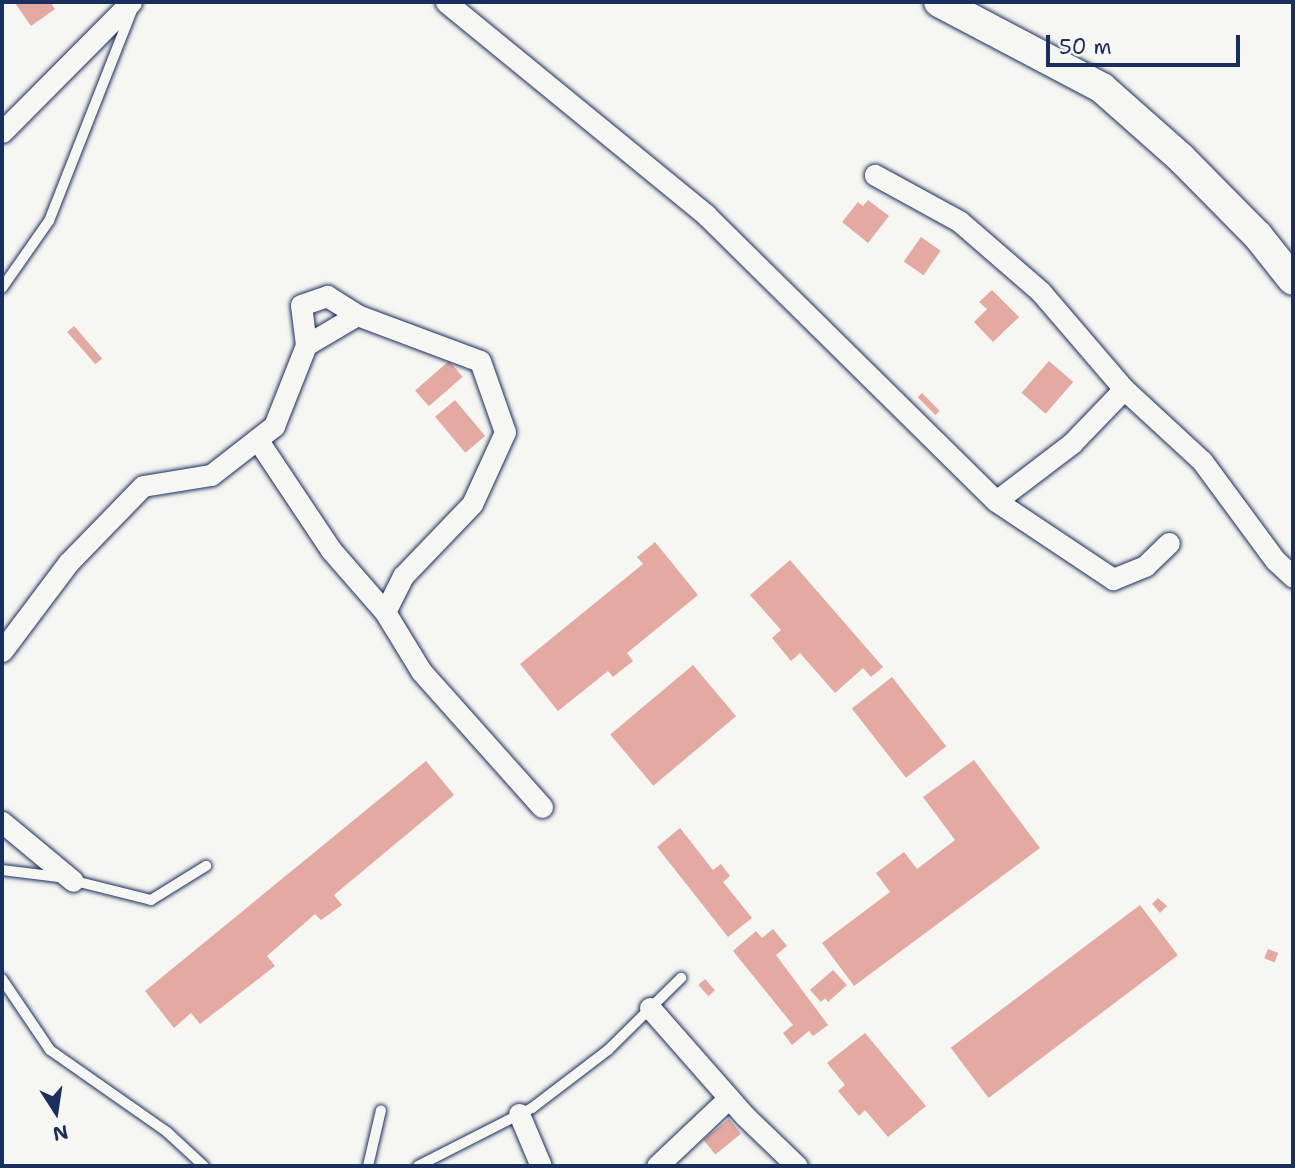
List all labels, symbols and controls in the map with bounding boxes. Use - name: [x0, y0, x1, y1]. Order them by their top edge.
- scale bar: [1050, 21, 1244, 65]
- text: 50 m: [1059, 33, 1112, 61]
- north arrow: [21, 1077, 91, 1147]
- text: N: [51, 1119, 70, 1147]

